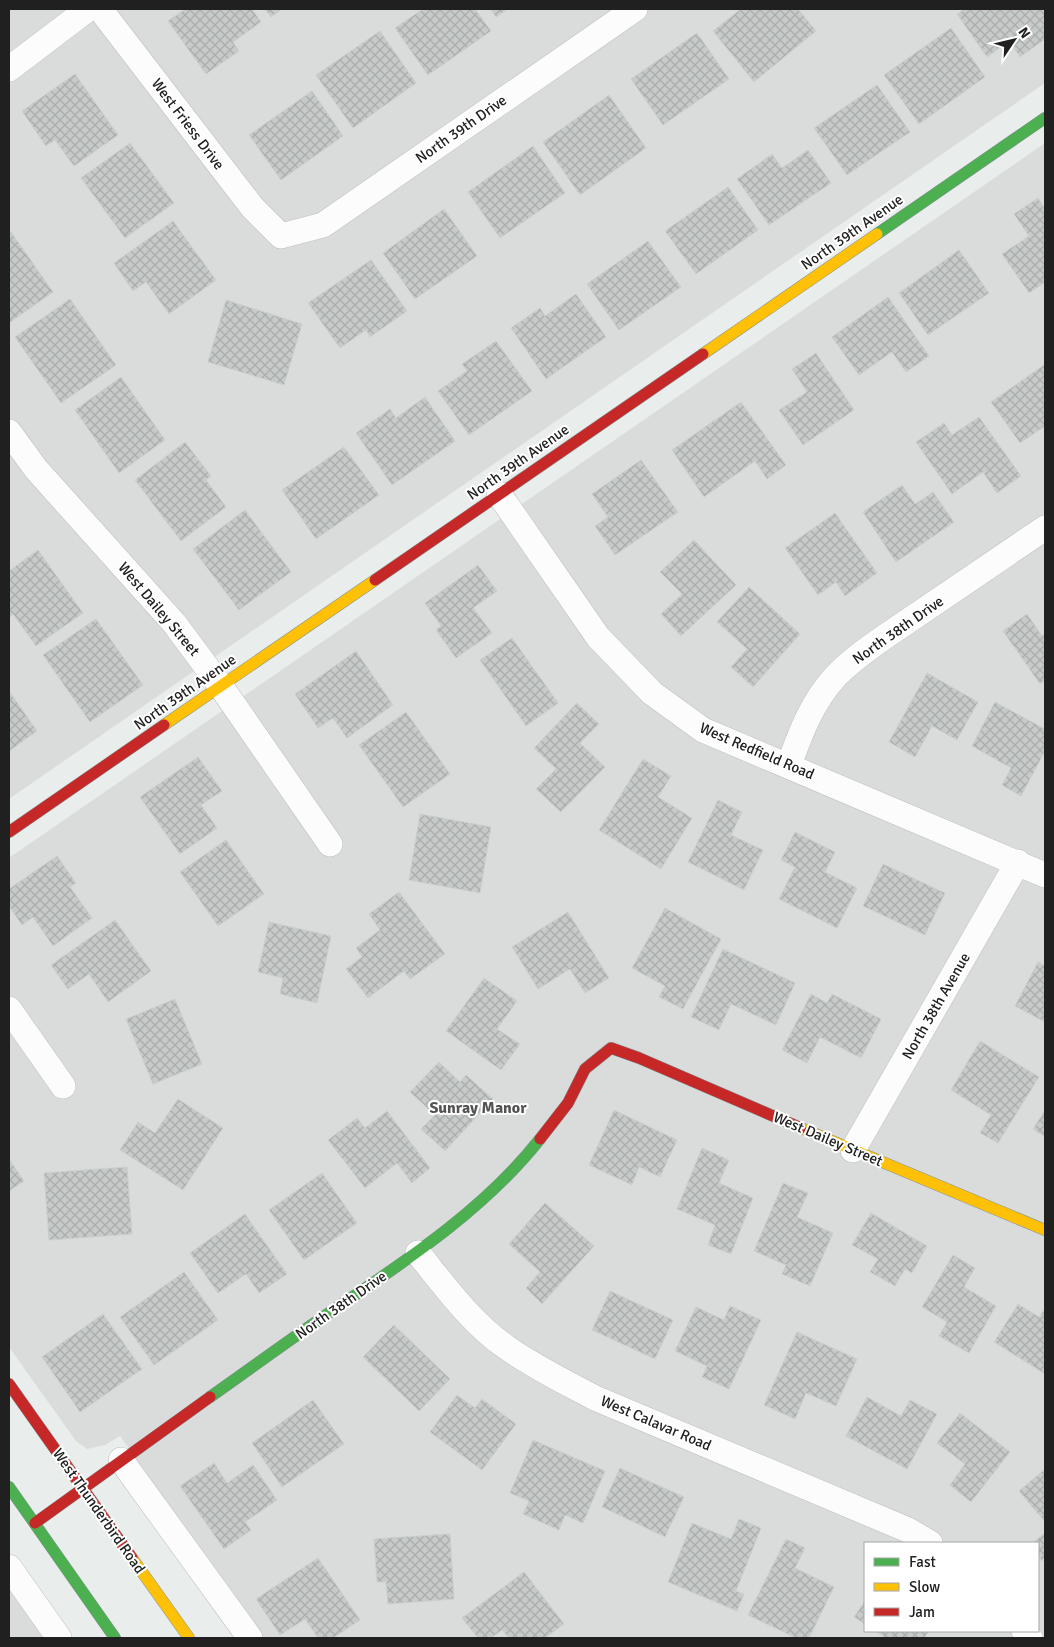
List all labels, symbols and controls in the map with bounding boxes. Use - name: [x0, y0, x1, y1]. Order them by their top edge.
- north arrow: [989, 15, 1039, 65]
- text: N: [1014, 24, 1034, 42]
- street label: West Friess Drive: [148, 75, 228, 173]
- street label: North 39th Drive: [412, 91, 510, 167]
- street label: North 39th Avenue: [798, 190, 906, 274]
- street label: North 39th Avenue: [464, 420, 572, 504]
- street label: West Dailey Street: [114, 558, 204, 660]
- street label: North 38th Drive: [849, 592, 947, 668]
- street label: North 39th Avenue: [131, 650, 239, 734]
- street label: West Redfield Road: [697, 719, 817, 783]
- street label: North 38th Avenue: [898, 949, 974, 1063]
- district label: Sunray Manor: [429, 1098, 527, 1118]
- street label: West Dailey Street: [771, 1108, 885, 1170]
- street label: North 38th Drive: [292, 1267, 390, 1343]
- street label: West Calavar Road: [598, 1392, 714, 1454]
- street label: West Thunderbird Road: [49, 1445, 149, 1577]
- legend: [864, 1542, 1039, 1632]
- text: Fast: [909, 1553, 936, 1571]
- text: Slow: [909, 1578, 940, 1596]
- text: Jam: [909, 1603, 935, 1621]

